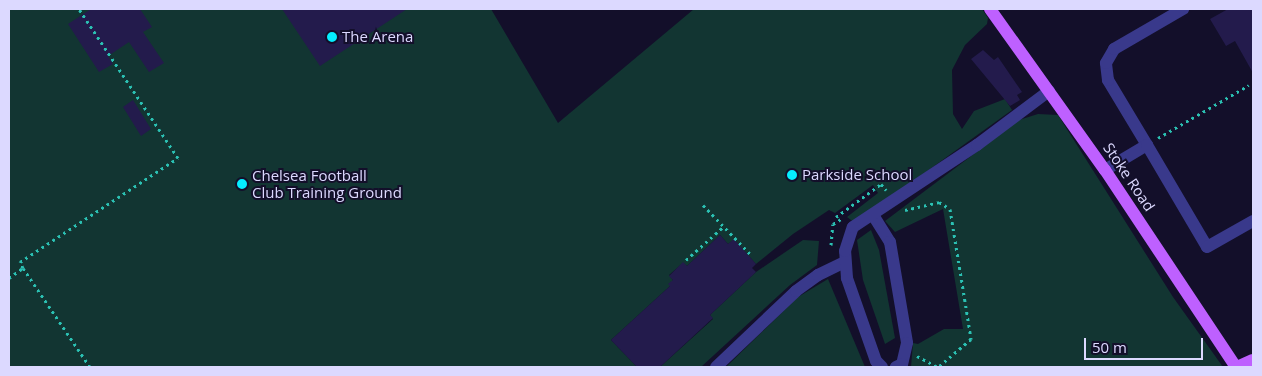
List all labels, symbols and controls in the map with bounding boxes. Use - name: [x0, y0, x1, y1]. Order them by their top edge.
- place label: The Arena: [342, 28, 413, 46]
- marker: The Arena: [326, 31, 338, 43]
- street label: Stoke Road: [1100, 139, 1158, 215]
- place label: Chelsea Football Club Training Ground: [252, 166, 402, 201]
- place label: Parkside School: [802, 166, 912, 184]
- marker: Parkside School: [786, 169, 798, 181]
- marker: Chelsea Football Club Training Ground: [236, 178, 248, 190]
- scale bar: [1087, 328, 1206, 360]
- text: 50 m: [1092, 337, 1127, 357]

